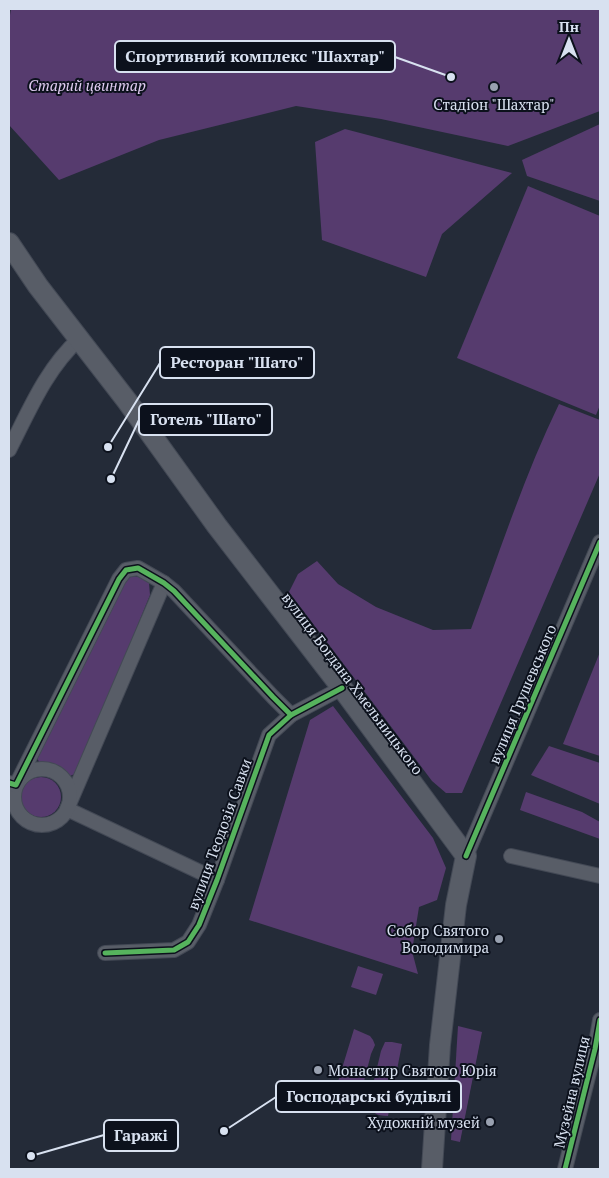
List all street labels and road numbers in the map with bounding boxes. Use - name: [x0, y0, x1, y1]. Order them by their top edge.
- street label: вулиця Богдана Хмельницького: [278, 588, 428, 778]
- street label: вулиця Грушевського: [484, 621, 560, 767]
- street label: вулиця Теодозія Савки: [182, 756, 256, 912]
- street label: Музейна вулиця: [548, 1034, 594, 1150]

